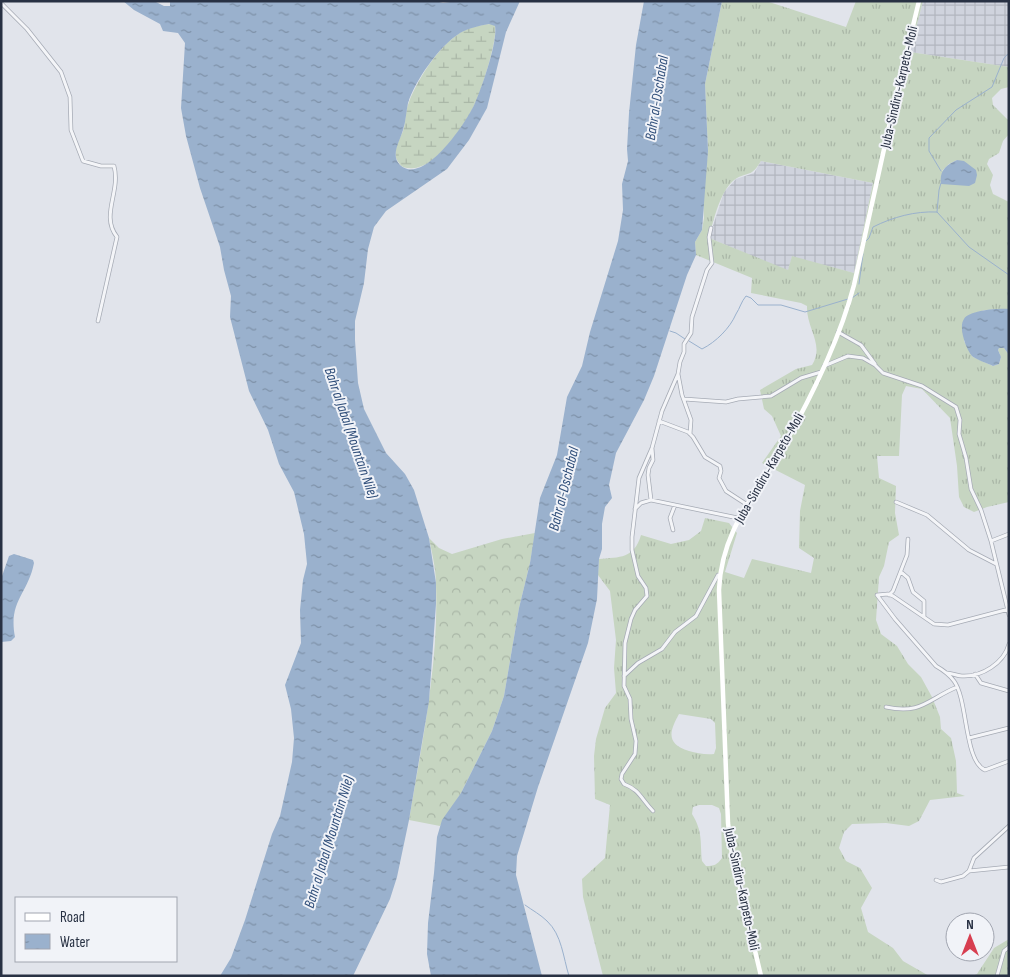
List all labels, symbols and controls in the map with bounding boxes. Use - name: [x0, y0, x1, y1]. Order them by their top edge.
- street label: Juba-Sindiru-Karpeto-Moli: [876, 24, 921, 151]
- water label: Bahr al-Dschabal: [641, 53, 673, 142]
- water label: Bahr al Jabal (Mountain Nile): [320, 365, 383, 502]
- street label: Juba-Sindiru-Karpeto-Moli: [730, 410, 808, 527]
- water label: Bahr al-Dschabal: [544, 444, 584, 533]
- water label: Bahr al Jabal (Mountain Nile): [300, 773, 358, 910]
- street label: Juba-Sindiru-Karpeto-Moli: [721, 825, 763, 952]
- legend: [15, 897, 178, 962]
- text: Road: [60, 908, 85, 927]
- north arrow: [945, 912, 995, 962]
- text: N: [966, 916, 974, 933]
- text: Water: [60, 933, 91, 952]

